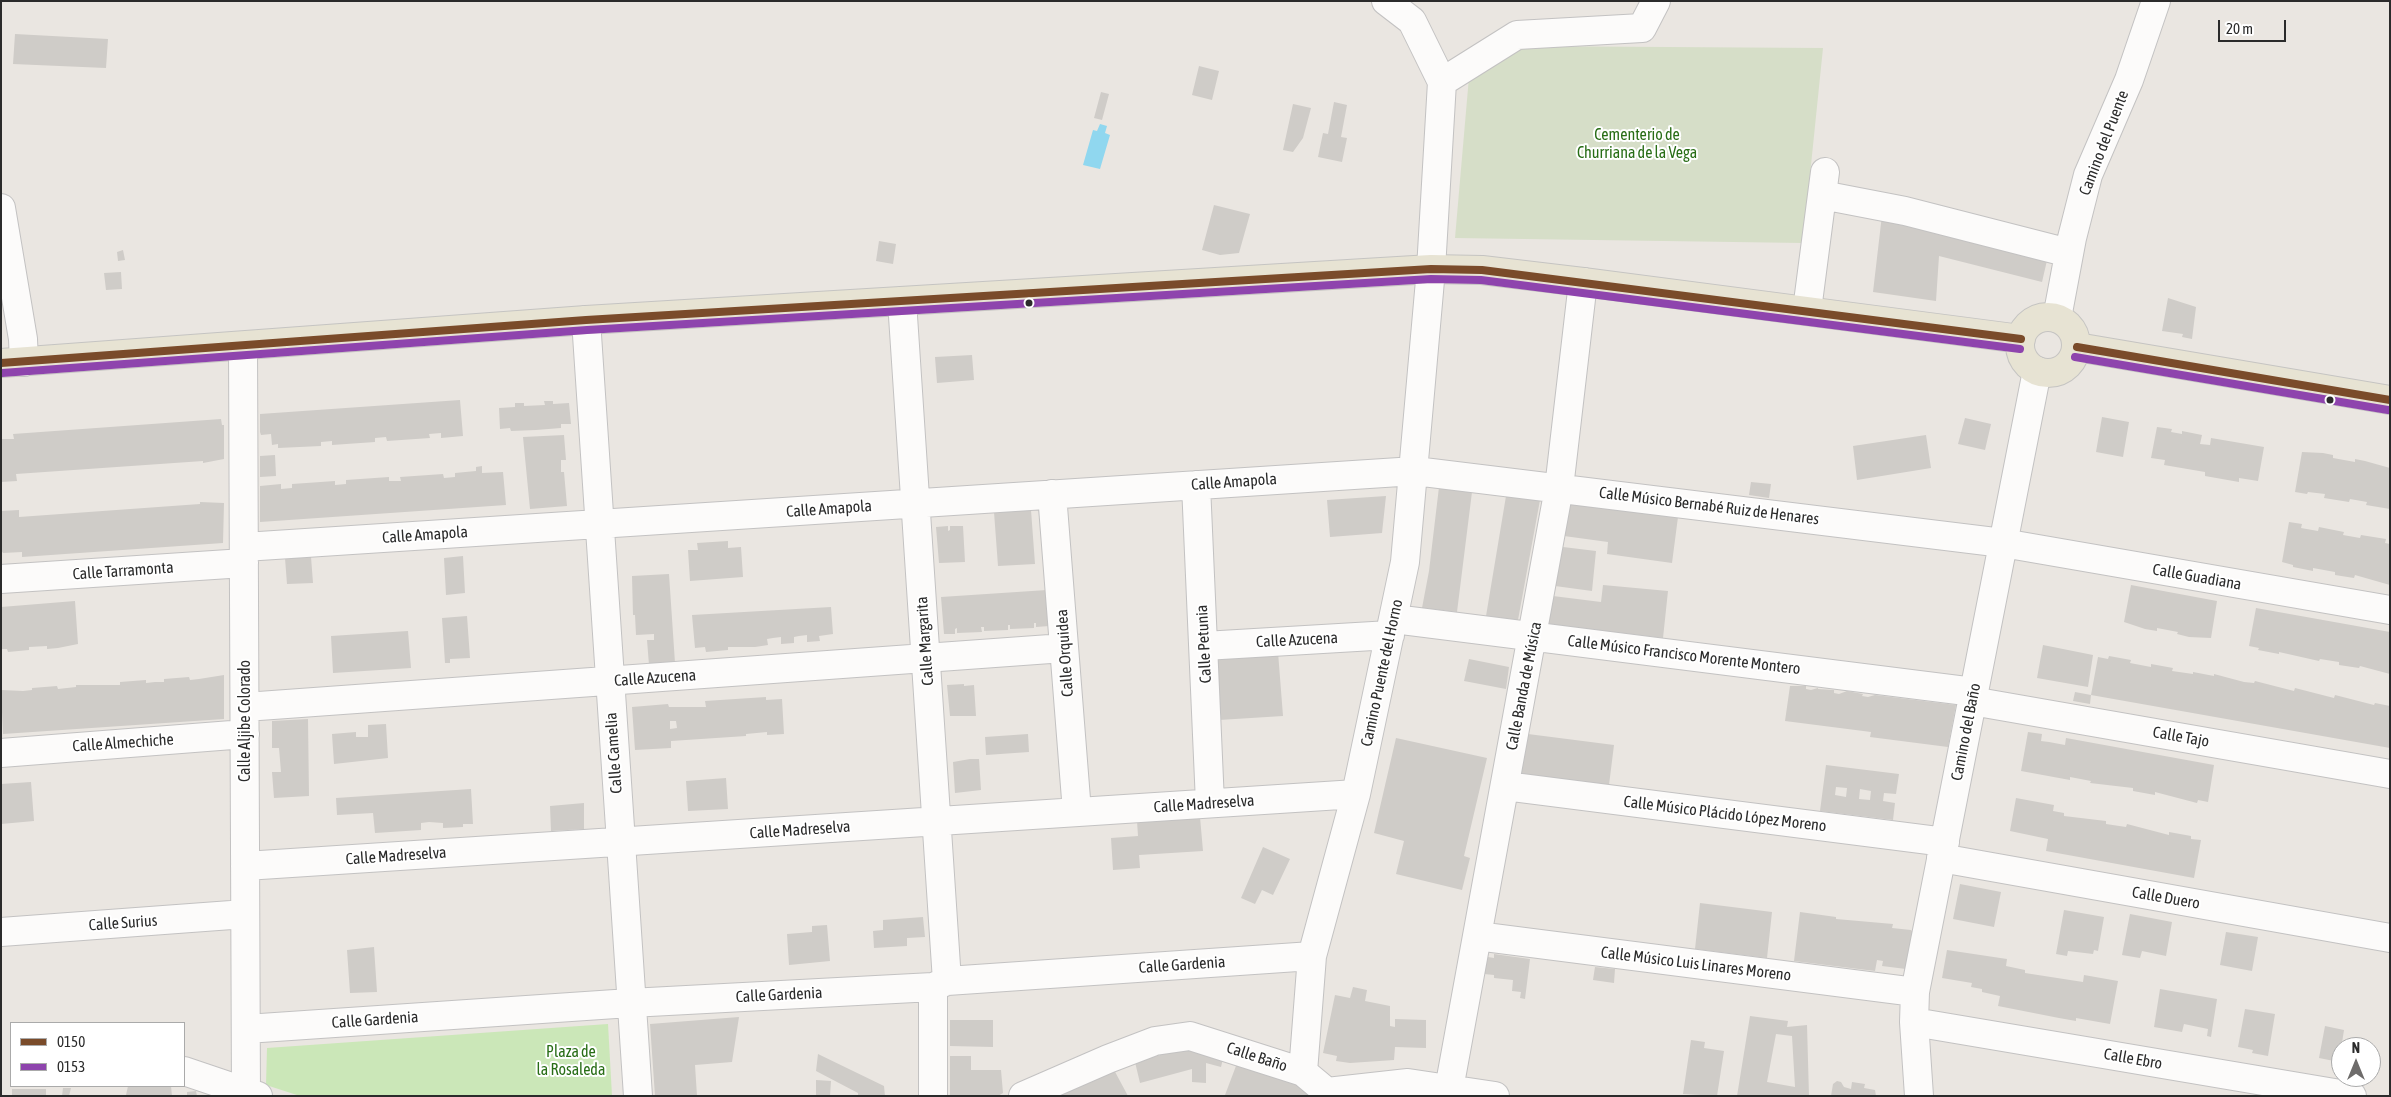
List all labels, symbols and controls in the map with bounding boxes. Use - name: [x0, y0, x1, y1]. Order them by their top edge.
- scale bar: [2221, 10, 2288, 42]
- text: 20 m: [2226, 20, 2253, 37]
- street label: Camino del Puente: [2075, 88, 2133, 198]
- park label: Cementerio de Churriana de la Vega: [1577, 125, 1697, 163]
- unlabelled marker: [1024, 298, 1034, 308]
- unlabelled marker: [2325, 395, 2335, 405]
- street label: Calle Amapola: [1190, 469, 1278, 495]
- street label: Calle Músico Bernabé Ruiz de Henares: [1598, 483, 1820, 529]
- street label: Calle Amapola: [785, 496, 873, 522]
- street label: Calle Amapola: [381, 522, 469, 548]
- street label: Calle Tarramonta: [72, 558, 174, 584]
- street label: Calle Guadiana: [2151, 560, 2243, 594]
- street label: Calle Margarita: [912, 596, 938, 686]
- street label: Camino Puente del Horno: [1357, 598, 1407, 748]
- street label: Calle Petunia: [1192, 604, 1216, 684]
- street label: Calle Orquidea: [1052, 609, 1078, 697]
- street label: Calle Banda de Música: [1502, 620, 1546, 752]
- street label: Calle Azucena: [1255, 628, 1339, 652]
- street label: Calle Músico Francisco Morente Montero: [1567, 631, 1801, 679]
- street label: Calle Aljibe Colorado: [235, 660, 255, 782]
- street label: Calle Azucena: [613, 666, 697, 690]
- street label: Camino del Baño: [1947, 682, 1985, 782]
- street label: Calle Camelia: [602, 712, 626, 794]
- street label: Calle Tajo: [2151, 723, 2211, 751]
- street label: Calle Almechiche: [72, 730, 174, 756]
- street label: Calle Madreselva: [1153, 791, 1255, 817]
- street label: Calle Músico Plácido López Moreno: [1622, 792, 1828, 836]
- street label: Calle Madreselva: [749, 817, 851, 843]
- street label: Calle Madreselva: [345, 843, 447, 869]
- street label: Calle Duero: [2131, 883, 2201, 913]
- street label: Calle Surius: [88, 911, 158, 935]
- street label: Calle Músico Luis Linares Moreno: [1600, 943, 1792, 985]
- street label: Calle Gardenia: [1138, 952, 1226, 978]
- street label: Calle Gardenia: [735, 983, 823, 1007]
- street label: Calle Gardenia: [331, 1007, 419, 1033]
- legend: [10, 1022, 185, 1087]
- text: 0150: [57, 1033, 85, 1050]
- north arrow: [2331, 1037, 2381, 1087]
- street label: Calle Baño: [1224, 1038, 1290, 1076]
- text: N: [2352, 1040, 2360, 1056]
- park label: Plaza de la Rosaleda: [537, 1042, 605, 1080]
- street label: Calle Ebro: [2102, 1044, 2164, 1074]
- text: 0153: [57, 1058, 85, 1075]

